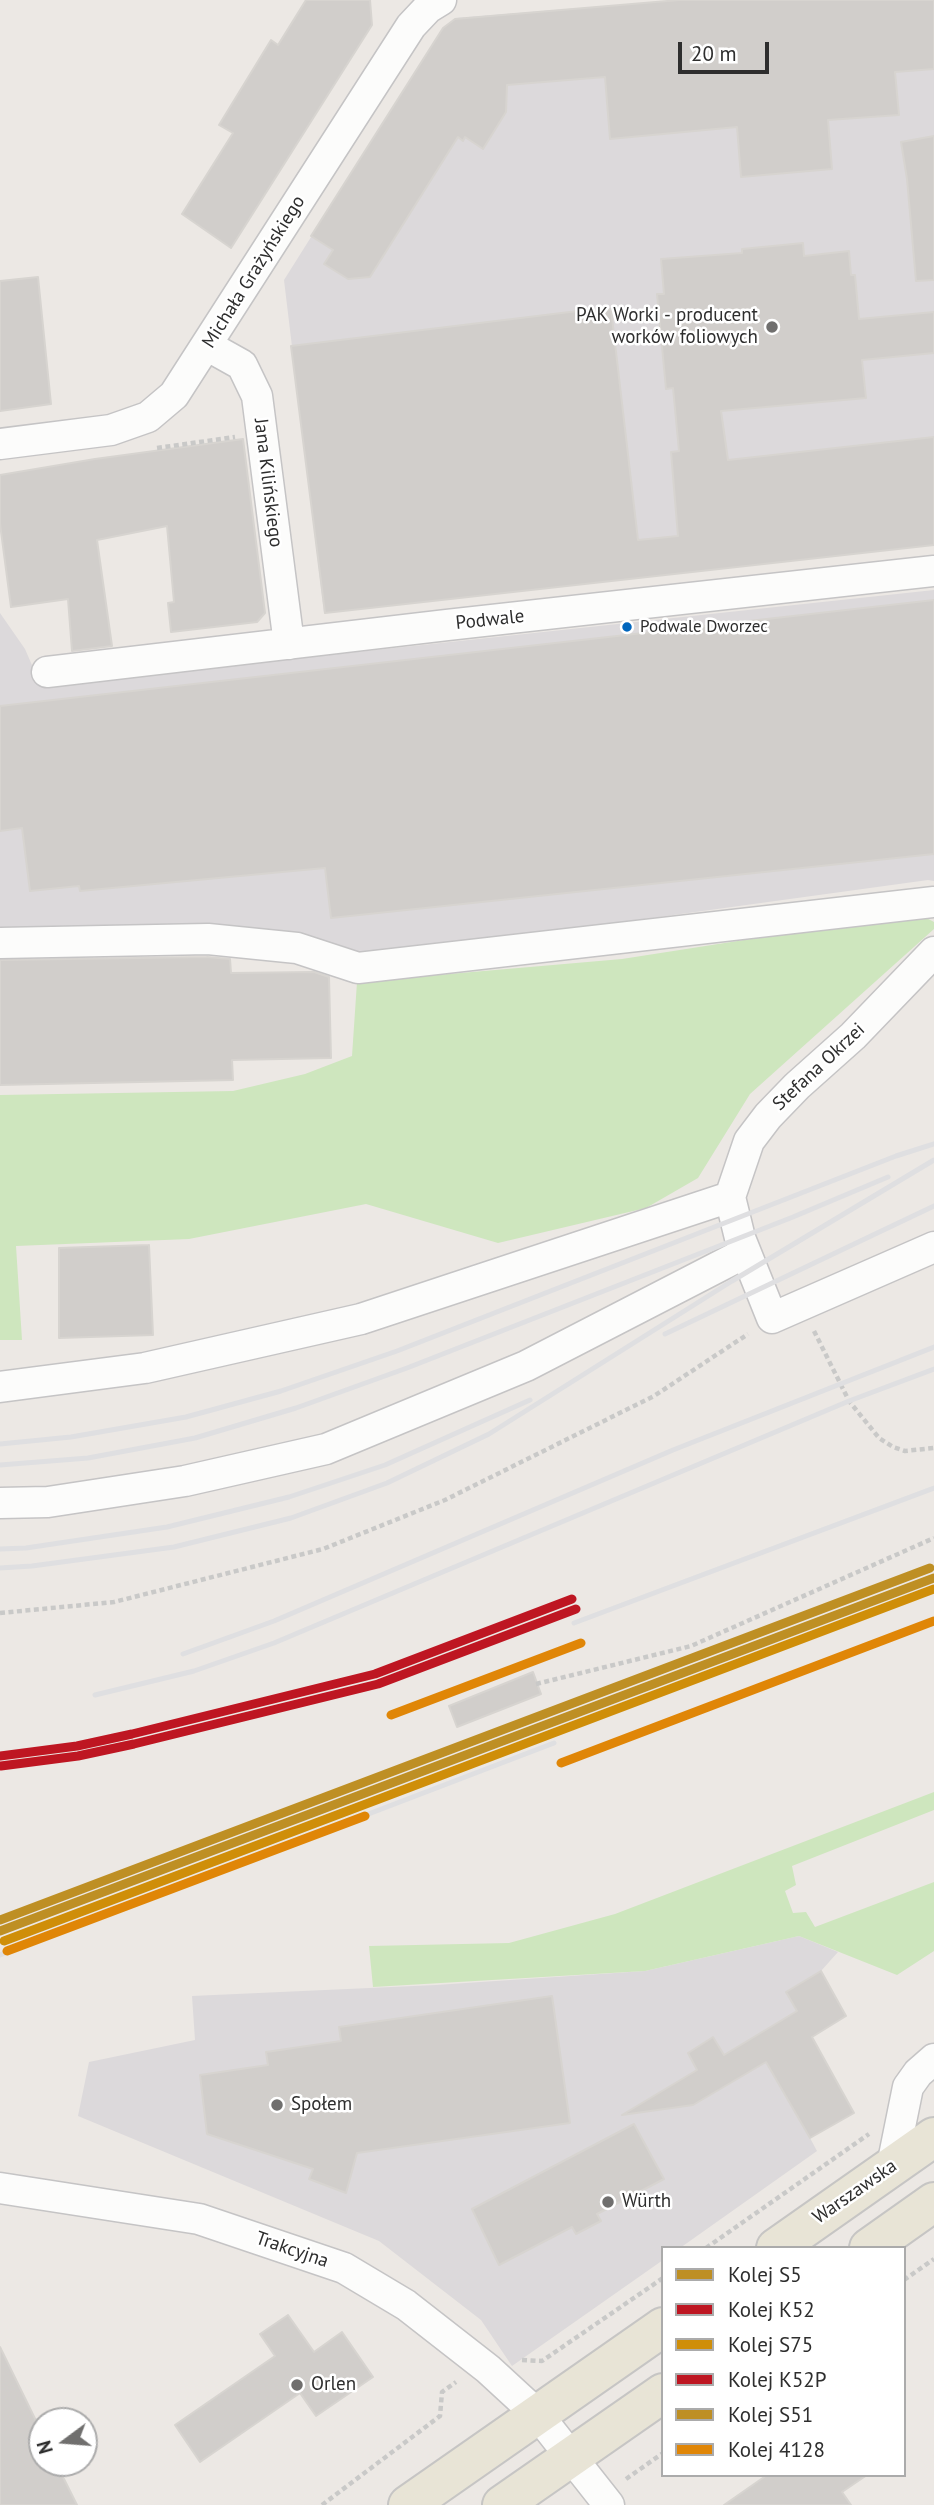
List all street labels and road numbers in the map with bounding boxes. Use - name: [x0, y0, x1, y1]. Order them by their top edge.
- street label: Michała Grażyńskiego: [198, 191, 310, 353]
- street label: Jana Kilińskiego: [249, 417, 287, 549]
- street label: Podwale: [455, 605, 525, 635]
- street label: Stefana Okrzei: [768, 1018, 870, 1116]
- street label: Warszawska: [809, 2155, 901, 2229]
- street label: Trakcyjna: [253, 2227, 331, 2273]

